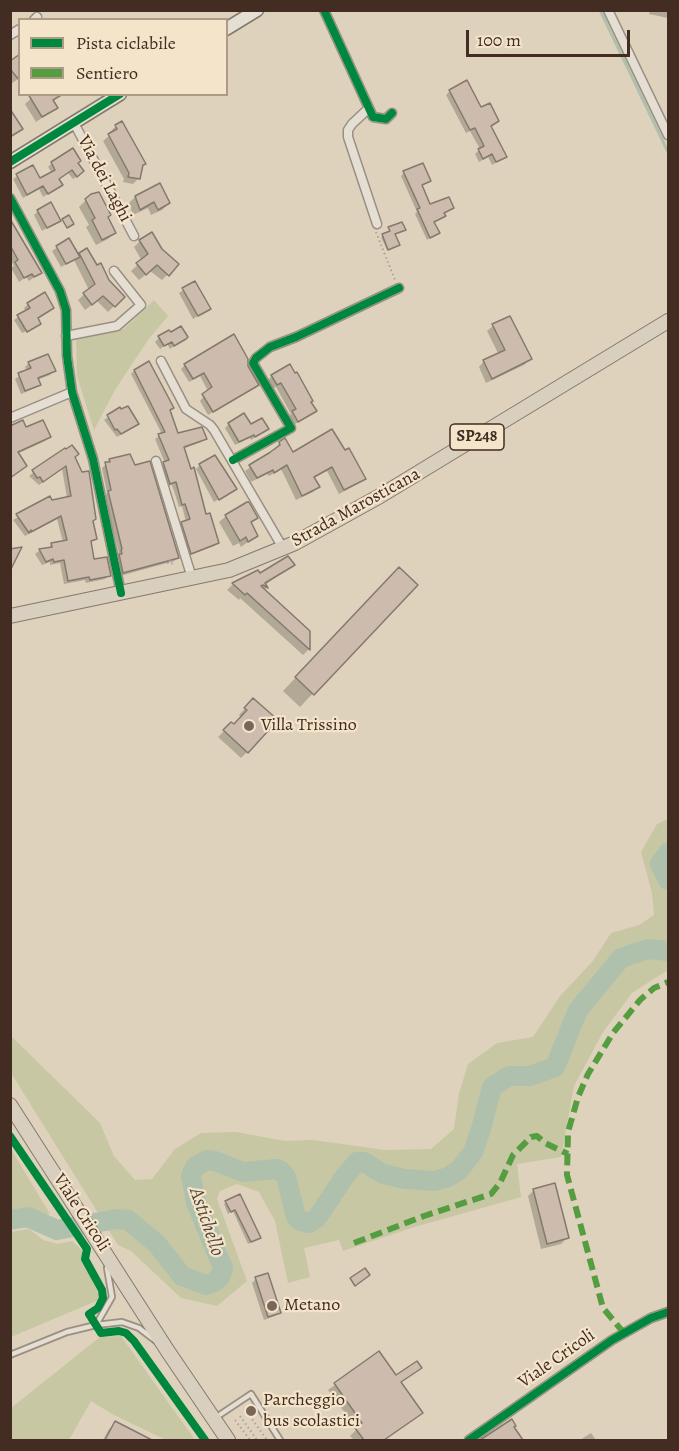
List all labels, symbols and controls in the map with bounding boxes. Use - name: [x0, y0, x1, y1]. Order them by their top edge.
- legend: [18, 18, 228, 96]
- scale bar: [469, 18, 632, 56]
- text: 100 m: [477, 28, 521, 52]
- text: Pista ciclabile: [76, 31, 176, 55]
- text: Sentiero: [76, 61, 138, 85]
- street label: Via dei Laghi: [72, 132, 136, 226]
- road number: SP248: [450, 424, 504, 450]
- street label: Strada Marosticana: [288, 464, 424, 552]
- place label: Villa Trissino: [261, 715, 357, 737]
- marker: Villa Trissino: [242, 719, 256, 733]
- street label: Viale Cricoli: [48, 1170, 114, 1256]
- water label: Astichello: [183, 1185, 229, 1259]
- place label: Metano: [284, 1295, 340, 1317]
- marker: Metano: [265, 1299, 279, 1313]
- street label: Viale Cricoli: [515, 1325, 599, 1393]
- place label: Parcheggio bus scolastici: [263, 1390, 360, 1432]
- marker: Parcheggio bus scolastici: [244, 1404, 258, 1418]

